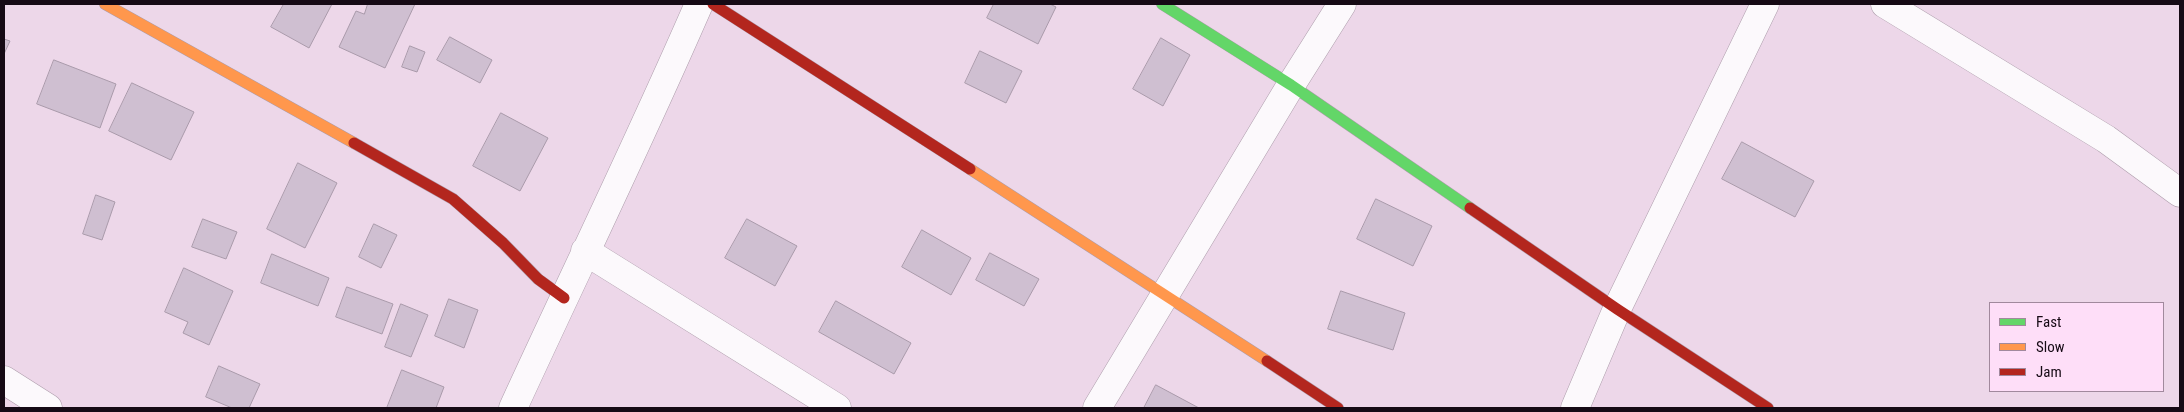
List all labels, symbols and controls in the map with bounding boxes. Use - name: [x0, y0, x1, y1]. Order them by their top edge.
- legend: [1989, 302, 2164, 392]
- text: Fast: [2036, 313, 2061, 331]
- text: Slow: [2036, 338, 2065, 356]
- text: Jam: [2036, 363, 2062, 381]

